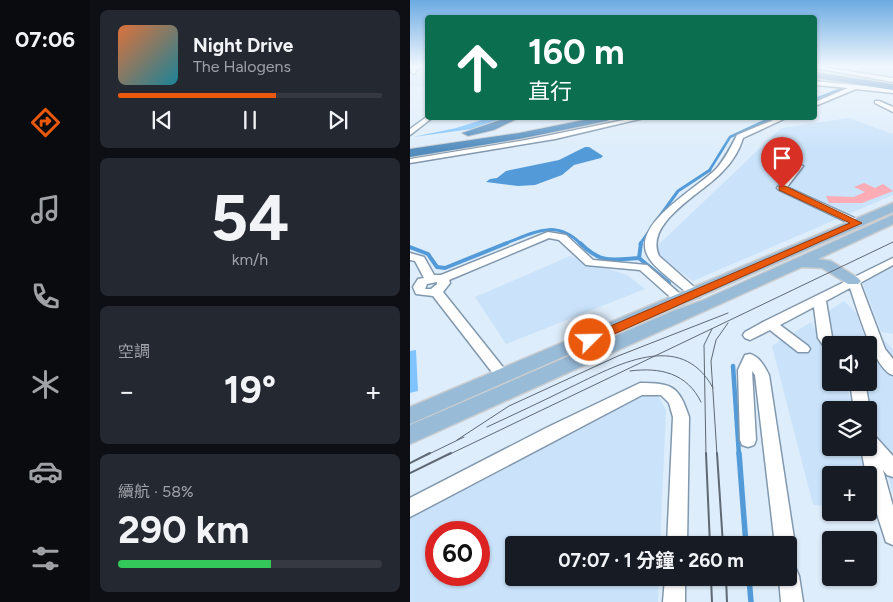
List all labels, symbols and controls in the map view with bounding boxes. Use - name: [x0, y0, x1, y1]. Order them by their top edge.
- text: 07:06: [15, 26, 75, 53]
- text: 160 m: [528, 31, 625, 73]
- text: Night Drive: [193, 34, 293, 57]
- icon: ahead: [445, 35, 510, 100]
- text: The Halogens: [193, 57, 291, 76]
- text: 直行: [528, 78, 572, 105]
- icon: directions: [28, 105, 63, 140]
- icon: previous: [148, 106, 176, 134]
- icon: pause: [236, 106, 264, 134]
- icon: next: [324, 106, 352, 134]
- pin: [761, 137, 803, 188]
- icon: arrive: [768, 144, 796, 172]
- text: 54: [211, 178, 289, 256]
- icon: music: [28, 192, 63, 227]
- text: km/h: [232, 250, 268, 269]
- icon: phone: [28, 279, 63, 314]
- position arrow: [563, 313, 615, 365]
- map controls: [822, 336, 877, 586]
- button: sound: [822, 336, 877, 391]
- text: 空調: [118, 342, 150, 361]
- icon: climate: [28, 367, 63, 402]
- text: 19°: [224, 367, 276, 413]
- text: −: [118, 374, 135, 408]
- text: +: [365, 374, 382, 408]
- button: layers: [822, 401, 877, 456]
- icon: car: [28, 454, 63, 489]
- button: +: [822, 466, 877, 521]
- text: 續航 · 58%: [118, 482, 194, 501]
- text: 290 km: [118, 507, 249, 553]
- speed limit sign: 60: [425, 521, 490, 586]
- button: −: [822, 531, 877, 586]
- icon: filters: [28, 541, 63, 576]
- text: 07:07 · 1 分鐘 · 260 m: [558, 549, 744, 572]

